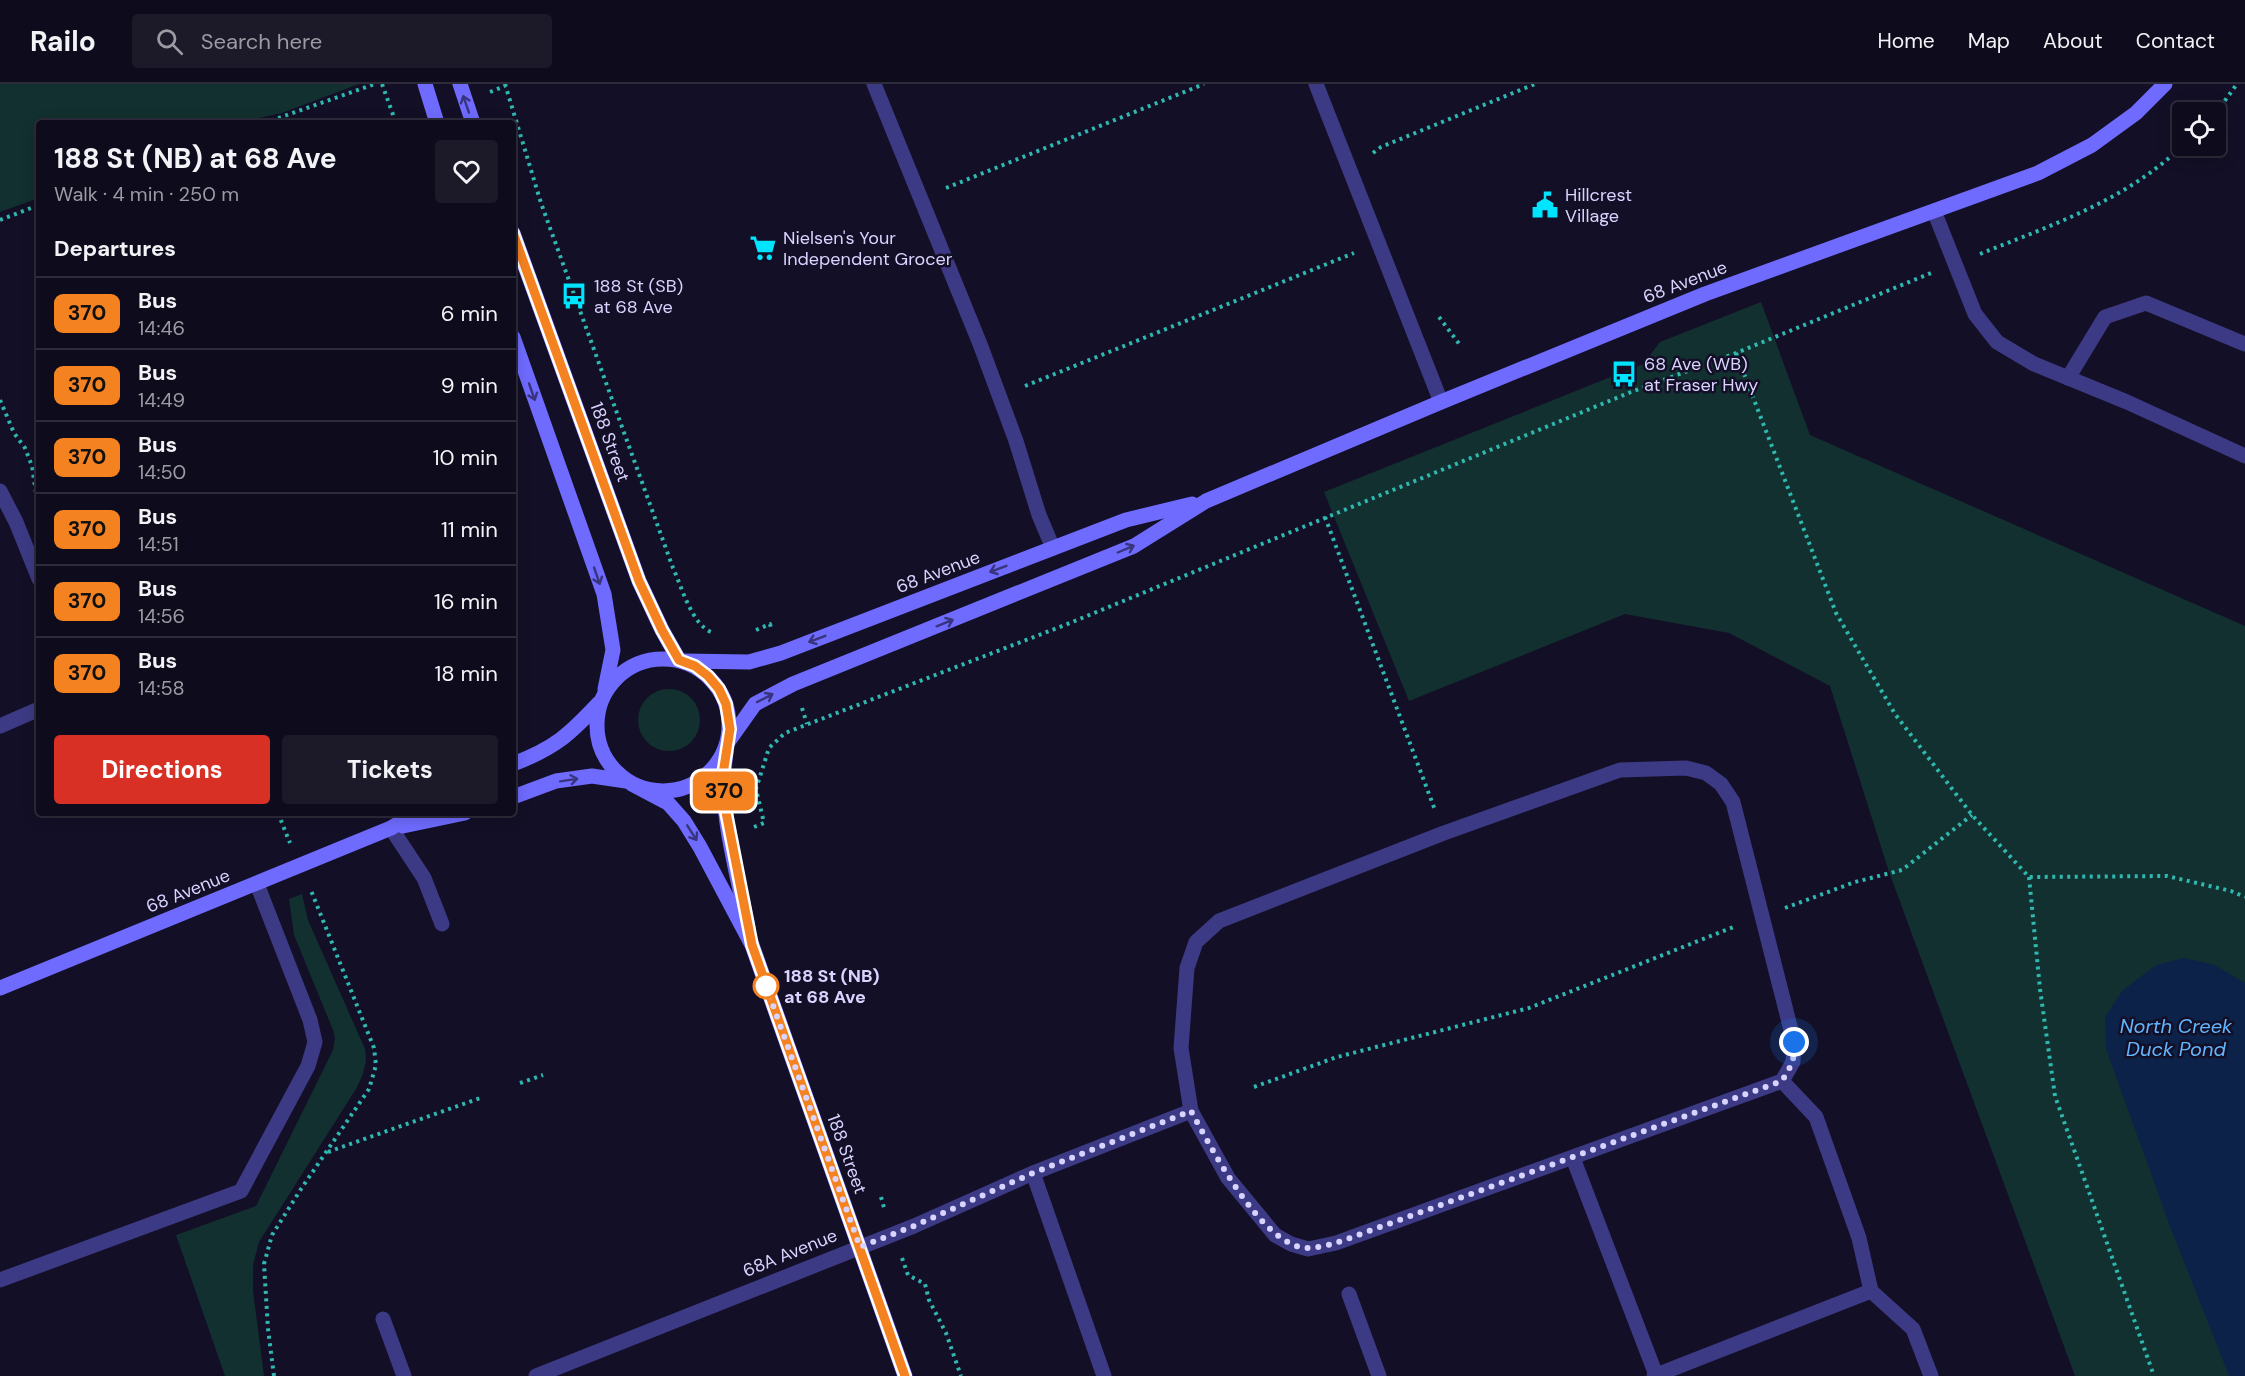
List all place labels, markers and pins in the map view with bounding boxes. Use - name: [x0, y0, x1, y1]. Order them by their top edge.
- place label: Hillcrest Village: [1565, 183, 1632, 228]
- public building icon: Hillcrest Village: [1530, 190, 1560, 220]
- place label: Nielsen's Your Independent Grocer: [783, 226, 953, 271]
- supermarket icon: Nielsen's Your Independent Grocer: [748, 233, 778, 263]
- place label: 188 St (SB) at 68 Ave: [594, 274, 683, 319]
- bus stop icon: 188 St (SB) at 68 Ave: [559, 281, 589, 311]
- place label: 68 Ave (WB) at Fraser Hwy: [1644, 352, 1758, 397]
- bus stop icon: 68 Ave (WB) at Fraser Hwy: [1609, 359, 1639, 389]
- place label: 188 St (NB) at 68 Ave: [784, 964, 880, 1009]
- marker: 188 St (NB) at 68 Ave: [753, 973, 779, 999]

